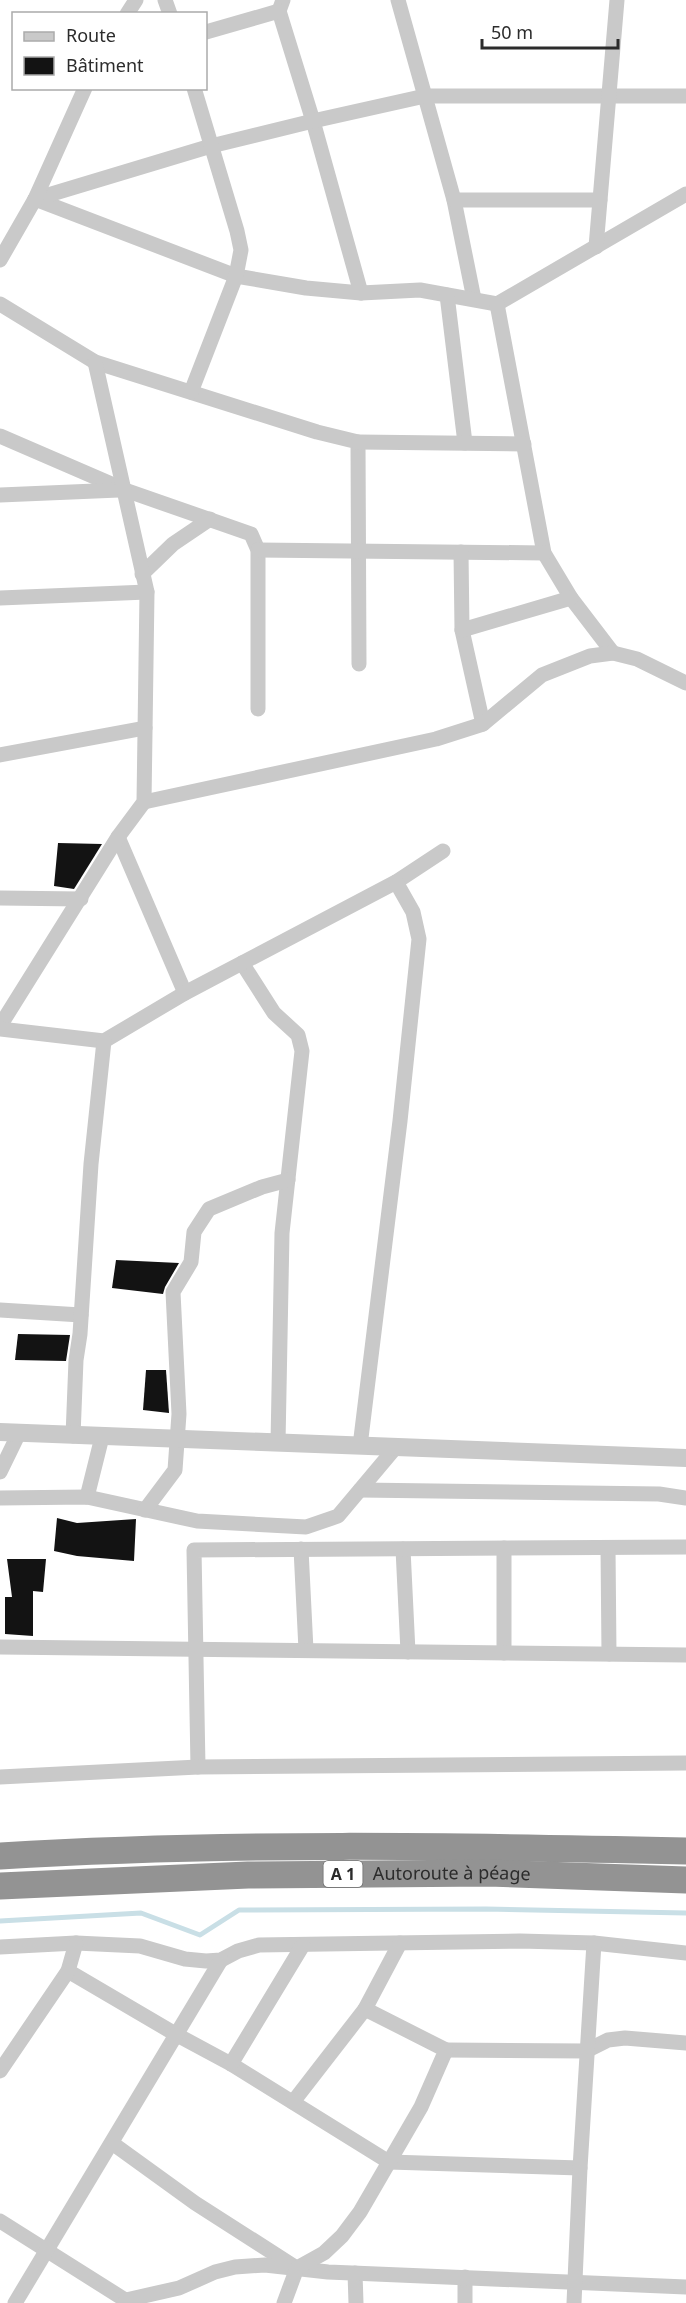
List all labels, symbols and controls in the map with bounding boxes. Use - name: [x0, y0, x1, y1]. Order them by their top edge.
- legend: [12, 12, 207, 90]
- scale bar: [482, 12, 618, 50]
- text: 50 m: [491, 20, 533, 44]
- text: Route: [66, 23, 116, 47]
- text: Bâtiment: [66, 53, 144, 77]
- street label: Autoroute à péage: [373, 1860, 531, 1885]
- road number: A 1: [324, 1861, 362, 1887]

